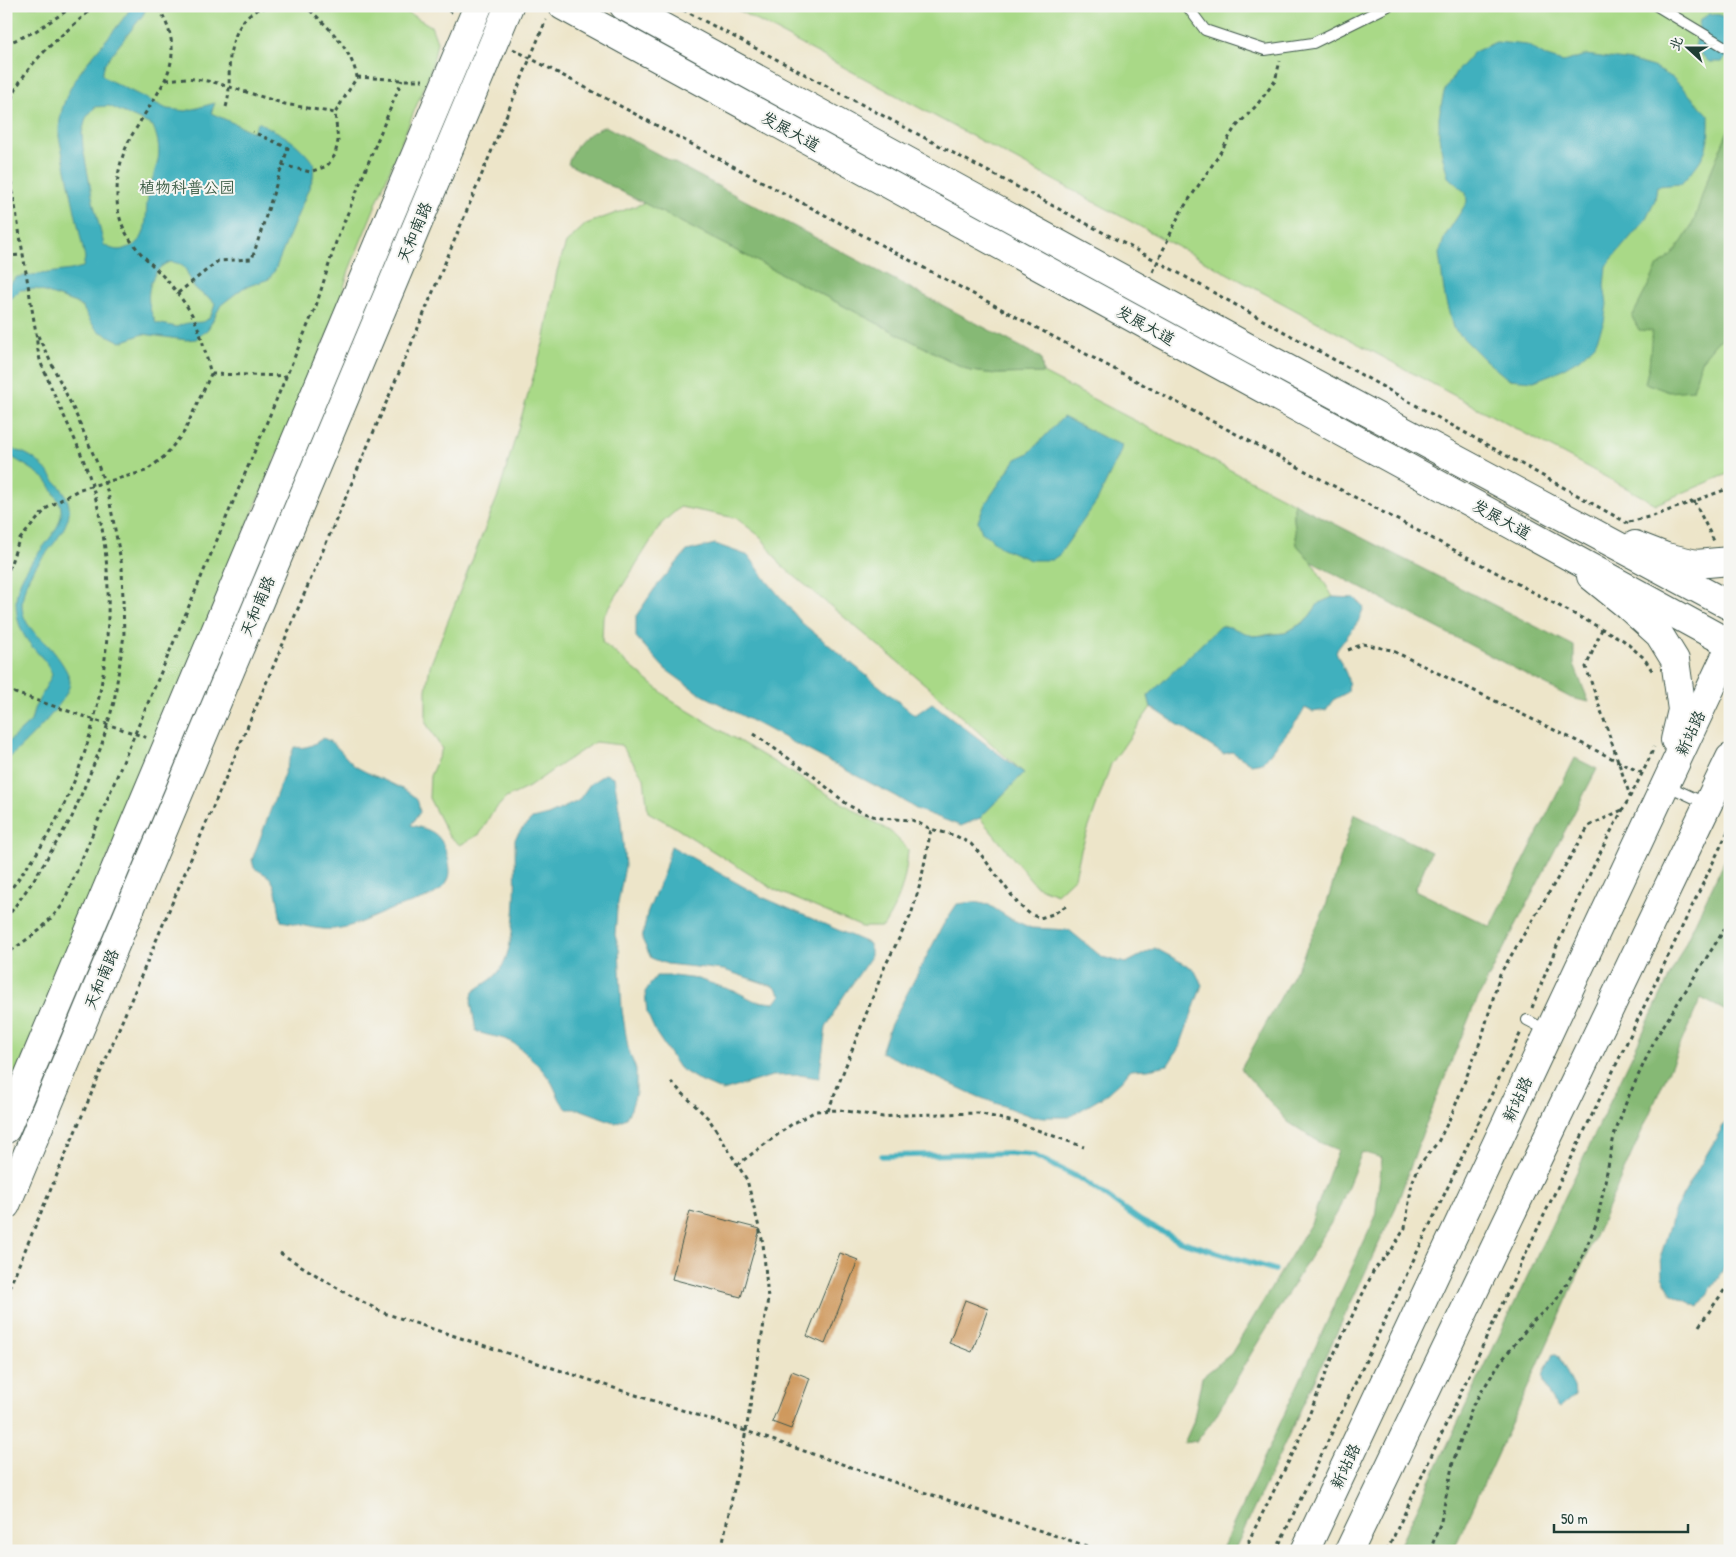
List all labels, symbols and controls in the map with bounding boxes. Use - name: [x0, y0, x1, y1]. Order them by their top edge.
- north arrow: [1664, 22, 1714, 72]
- text: 北: [1664, 33, 1687, 53]
- street label: 发展大道: [758, 106, 824, 156]
- park label: 植物科普公园: [139, 176, 235, 198]
- street label: 天和南路: [391, 198, 437, 266]
- street label: 发展大道: [1113, 300, 1179, 350]
- street label: 发展大道: [1469, 494, 1535, 544]
- street label: 天和南路: [234, 572, 280, 640]
- street label: 新站路: [1670, 707, 1710, 759]
- street label: 天和南路: [78, 945, 124, 1013]
- street label: 新站路: [1497, 1073, 1537, 1125]
- street label: 新站路: [1325, 1440, 1365, 1492]
- scale bar: [1554, 1502, 1687, 1534]
- text: 50 m: [1561, 1508, 1588, 1529]

